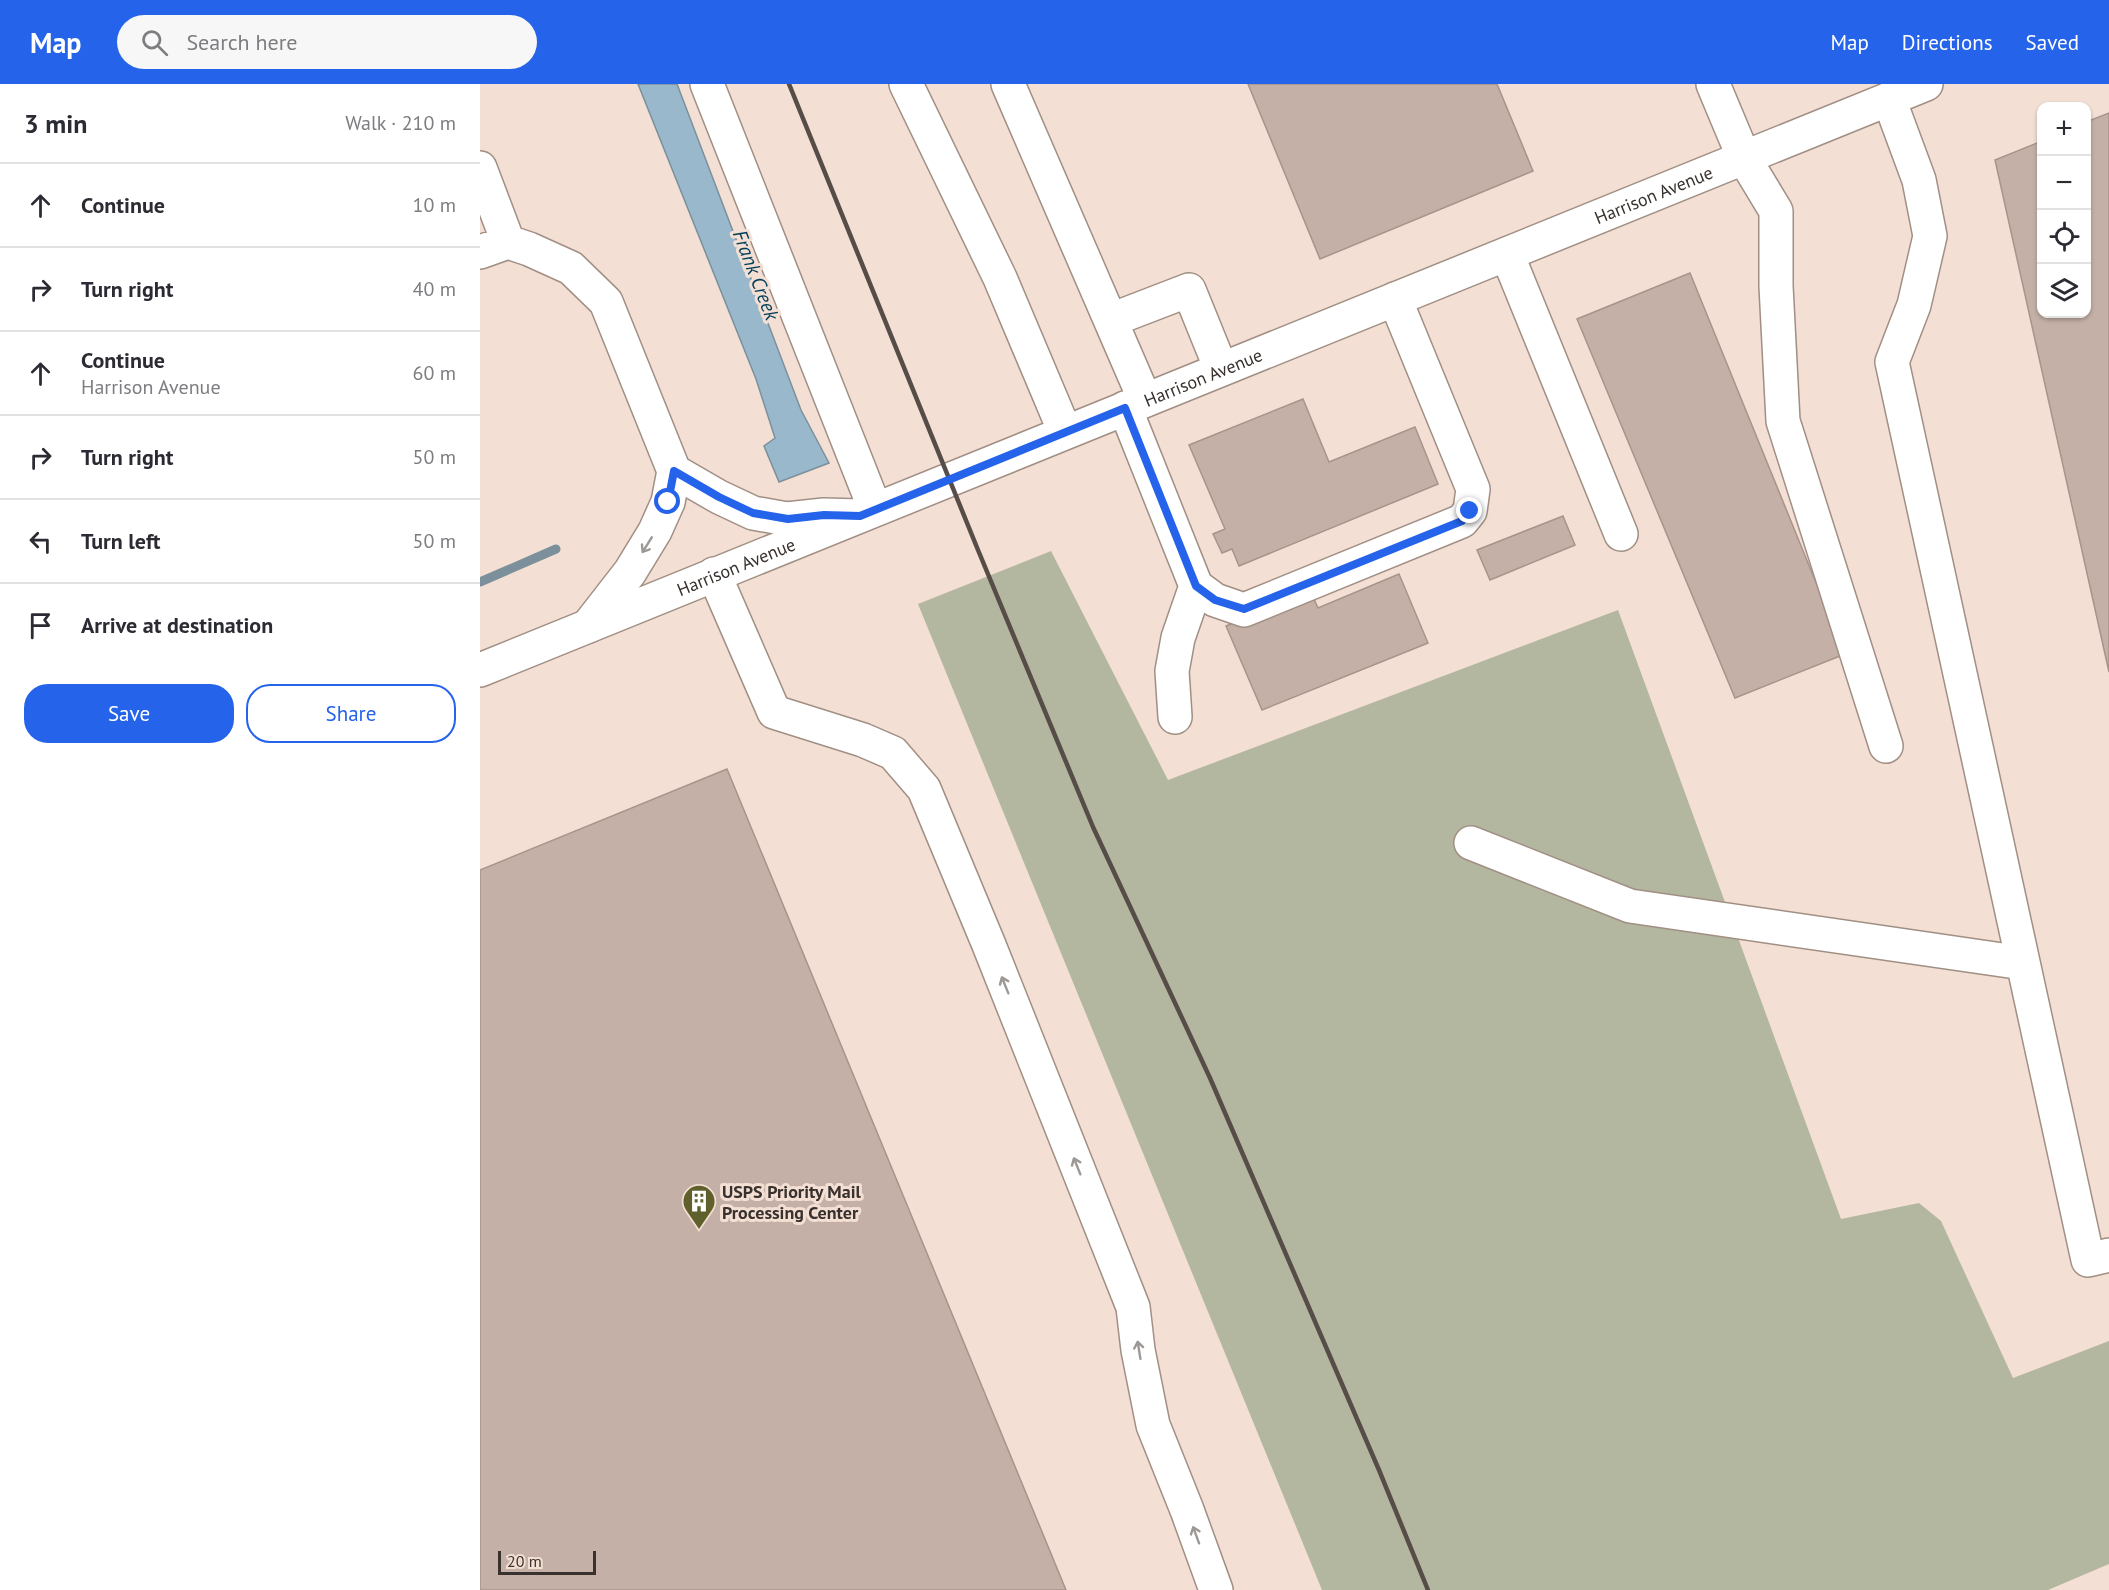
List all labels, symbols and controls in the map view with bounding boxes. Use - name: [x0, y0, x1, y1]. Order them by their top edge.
- search box: [117, 15, 537, 69]
- text: Map: [30, 24, 81, 61]
- icon: search: [138, 26, 171, 59]
- text: Search here: [186, 28, 297, 56]
- text: Map: [1830, 29, 1869, 56]
- text: Directions: [1902, 29, 1993, 56]
- text: Saved: [2026, 29, 2079, 56]
- map controls: [2037, 102, 2091, 318]
- button: +: [2037, 102, 2091, 156]
- text: 3 min: [24, 107, 87, 140]
- text: Walk · 210 m: [345, 110, 456, 136]
- button: −: [2037, 156, 2091, 210]
- street label: Harrison Avenue: [1591, 160, 1716, 229]
- icon: ahead: [24, 189, 57, 222]
- text: Continue: [81, 191, 165, 219]
- text: 10 m: [413, 192, 456, 218]
- button: locate: [2037, 210, 2091, 264]
- water label: Frank Creek: [727, 226, 785, 325]
- button: layers: [2037, 264, 2091, 318]
- icon: right: [24, 273, 57, 306]
- text: Turn right: [81, 275, 173, 303]
- text: 40 m: [413, 276, 456, 302]
- street label: Harrison Avenue: [1140, 343, 1265, 411]
- text: Continue: [81, 346, 165, 374]
- icon: ahead: [24, 357, 57, 390]
- text: 60 m: [413, 360, 456, 386]
- text: Harrison Avenue: [81, 374, 221, 400]
- icon: right: [24, 441, 57, 474]
- text: Turn right: [81, 443, 173, 471]
- text: 50 m: [413, 444, 456, 470]
- route start: [654, 488, 680, 514]
- route end: [1456, 497, 1482, 523]
- icon: left: [24, 525, 57, 558]
- text: Turn left: [81, 527, 161, 555]
- text: 50 m: [413, 528, 456, 554]
- street label: Harrison Avenue: [673, 532, 798, 601]
- one-way arrow: [640, 536, 652, 553]
- icon: arrive: [24, 609, 57, 642]
- text: Arrive at destination: [81, 611, 273, 639]
- button: Save: [24, 684, 234, 743]
- button: Share: [246, 684, 456, 743]
- one-way arrow: [999, 976, 1010, 994]
- one-way arrow: [1071, 1157, 1082, 1176]
- place label: USPS Priority Mail Processing Center: [722, 1180, 862, 1224]
- building icon: USPS Priority Mail Processing Center: [681, 1183, 717, 1230]
- one-way arrow: [1133, 1340, 1144, 1360]
- one-way arrow: [1190, 1526, 1201, 1545]
- scale bar: [498, 1548, 596, 1576]
- text: 20 m: [507, 1551, 542, 1571]

